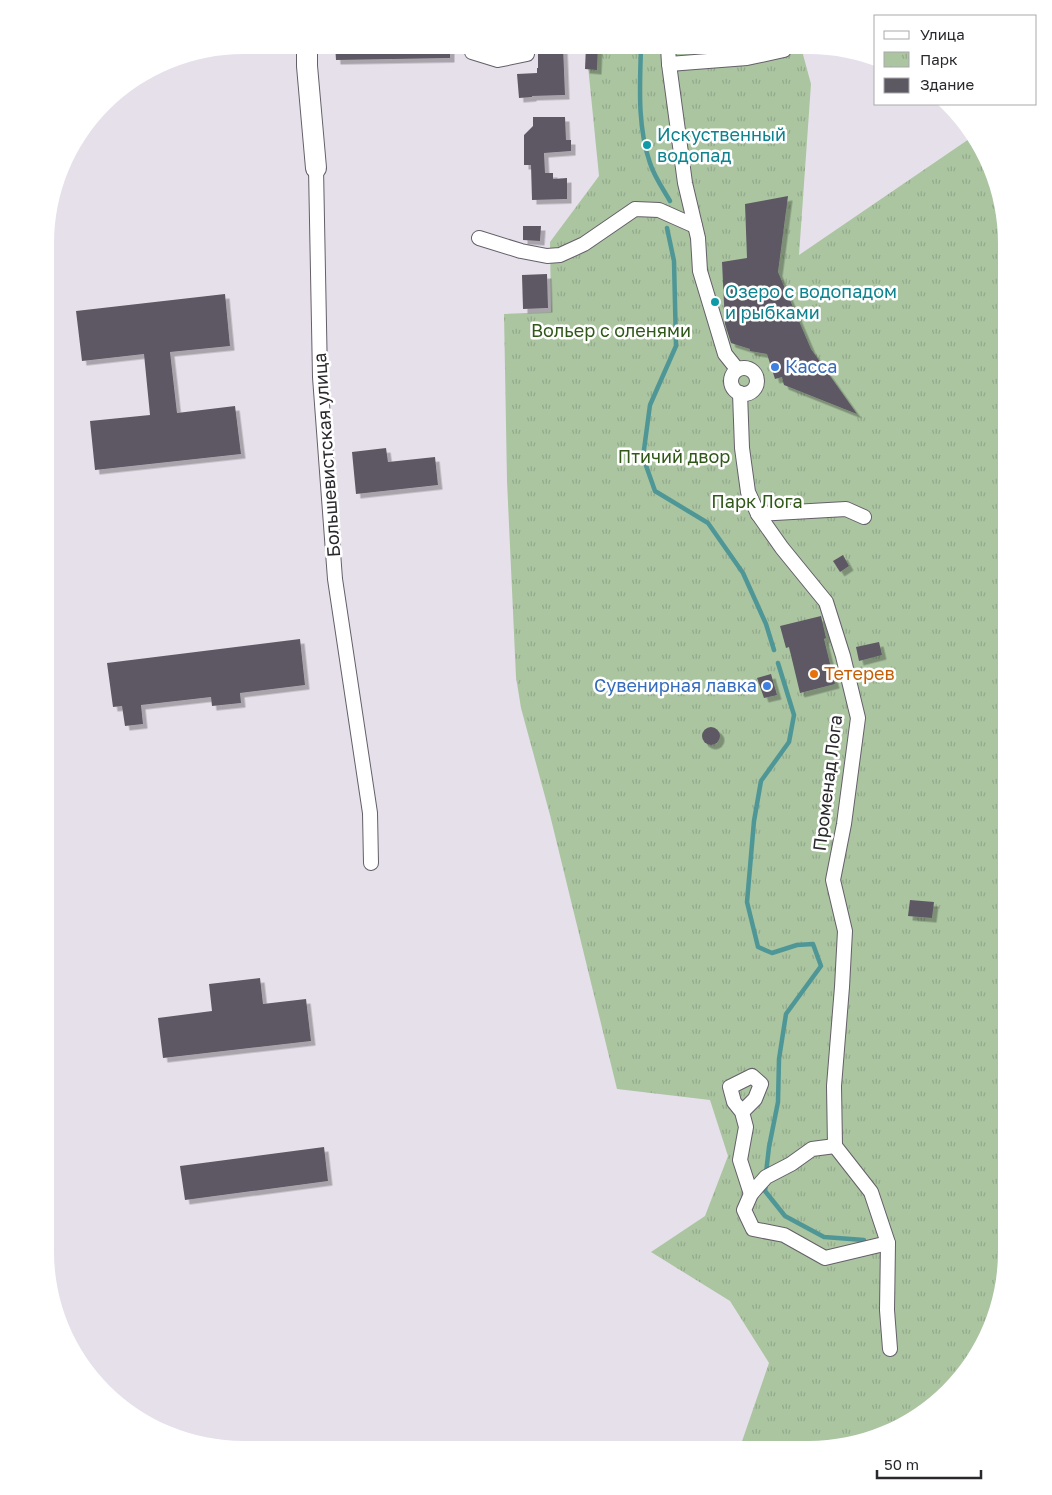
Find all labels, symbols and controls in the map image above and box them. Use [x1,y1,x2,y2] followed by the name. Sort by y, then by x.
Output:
[874,15,1037,105] legend
[920,25,965,43] text: Улица
[920,50,958,68] text: Парк
[920,75,974,93] text: Здание
[657,123,786,166] place label: Искуственный водопад
[641,139,653,151] marker: Искуственный водопад
[725,280,897,323] place label: Озеро с водопадом и рыбками
[709,296,721,308] marker: Озеро с водопадом и рыбками
[531,319,691,341] park label: Вольер с оленями
[308,352,344,558] street label: Большевистская улица
[785,355,837,377] place label: Касса
[769,361,781,373] marker: Касса
[618,445,730,467] park label: Птичий двор
[711,490,803,512] park label: Парк Лога
[824,662,895,684] place label: Тетерев
[808,668,820,680] marker: Тетерев
[594,674,757,696] place label: Сувенирная лавка
[761,680,773,692] marker: Сувенирная лавка
[808,714,846,852] street label: Променад Лога
[877,1448,981,1480] scale bar
[884,1455,919,1473] text: 50 m

